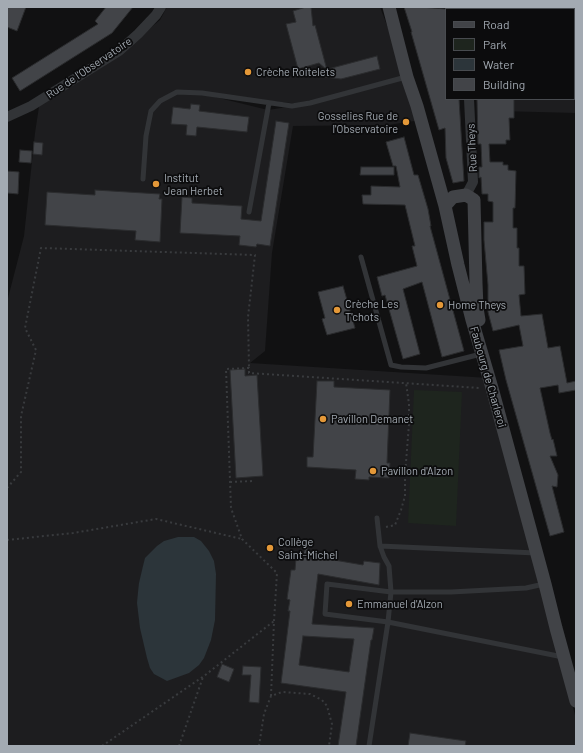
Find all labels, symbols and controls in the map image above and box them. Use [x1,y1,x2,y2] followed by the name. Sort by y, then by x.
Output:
[445,8,575,100] legend
[483,17,510,31] text: Road
[44,35,134,101] street label: Rue de l'Observatoire
[483,37,507,51] text: Park
[483,57,514,71] text: Water
[256,65,335,79] place label: Crèche Roitelets
[243,67,253,77] marker: Crèche Roitelets
[483,77,525,91] text: Building
[318,109,398,135] place label: Gosselies Rue de l'Observatoire
[401,117,411,127] marker: Gosselies Rue de l'Observatoire
[464,123,480,173] street label: Rue Theys
[164,171,223,197] place label: Institut Jean Herbet
[151,179,161,189] marker: Institut Jean Herbet
[345,297,398,323] place label: Crèche Les T'chots
[448,298,506,312] place label: Home Theys
[435,300,445,310] marker: Home Theys
[332,305,342,315] marker: Crèche Les T'chots
[467,325,509,429] street label: Faubourg de Charleroi
[331,412,413,426] place label: Pavillon Demanet
[318,414,328,424] marker: Pavillon Demanet
[381,464,453,478] place label: Pavillon d'Alzon
[368,466,378,476] marker: Pavillon d'Alzon
[278,535,338,561] place label: Collège Saint-Michel
[265,543,275,553] marker: Collège Saint-Michel
[357,597,443,611] place label: Emmanuel d'Alzon
[344,599,354,609] marker: Emmanuel d'Alzon

